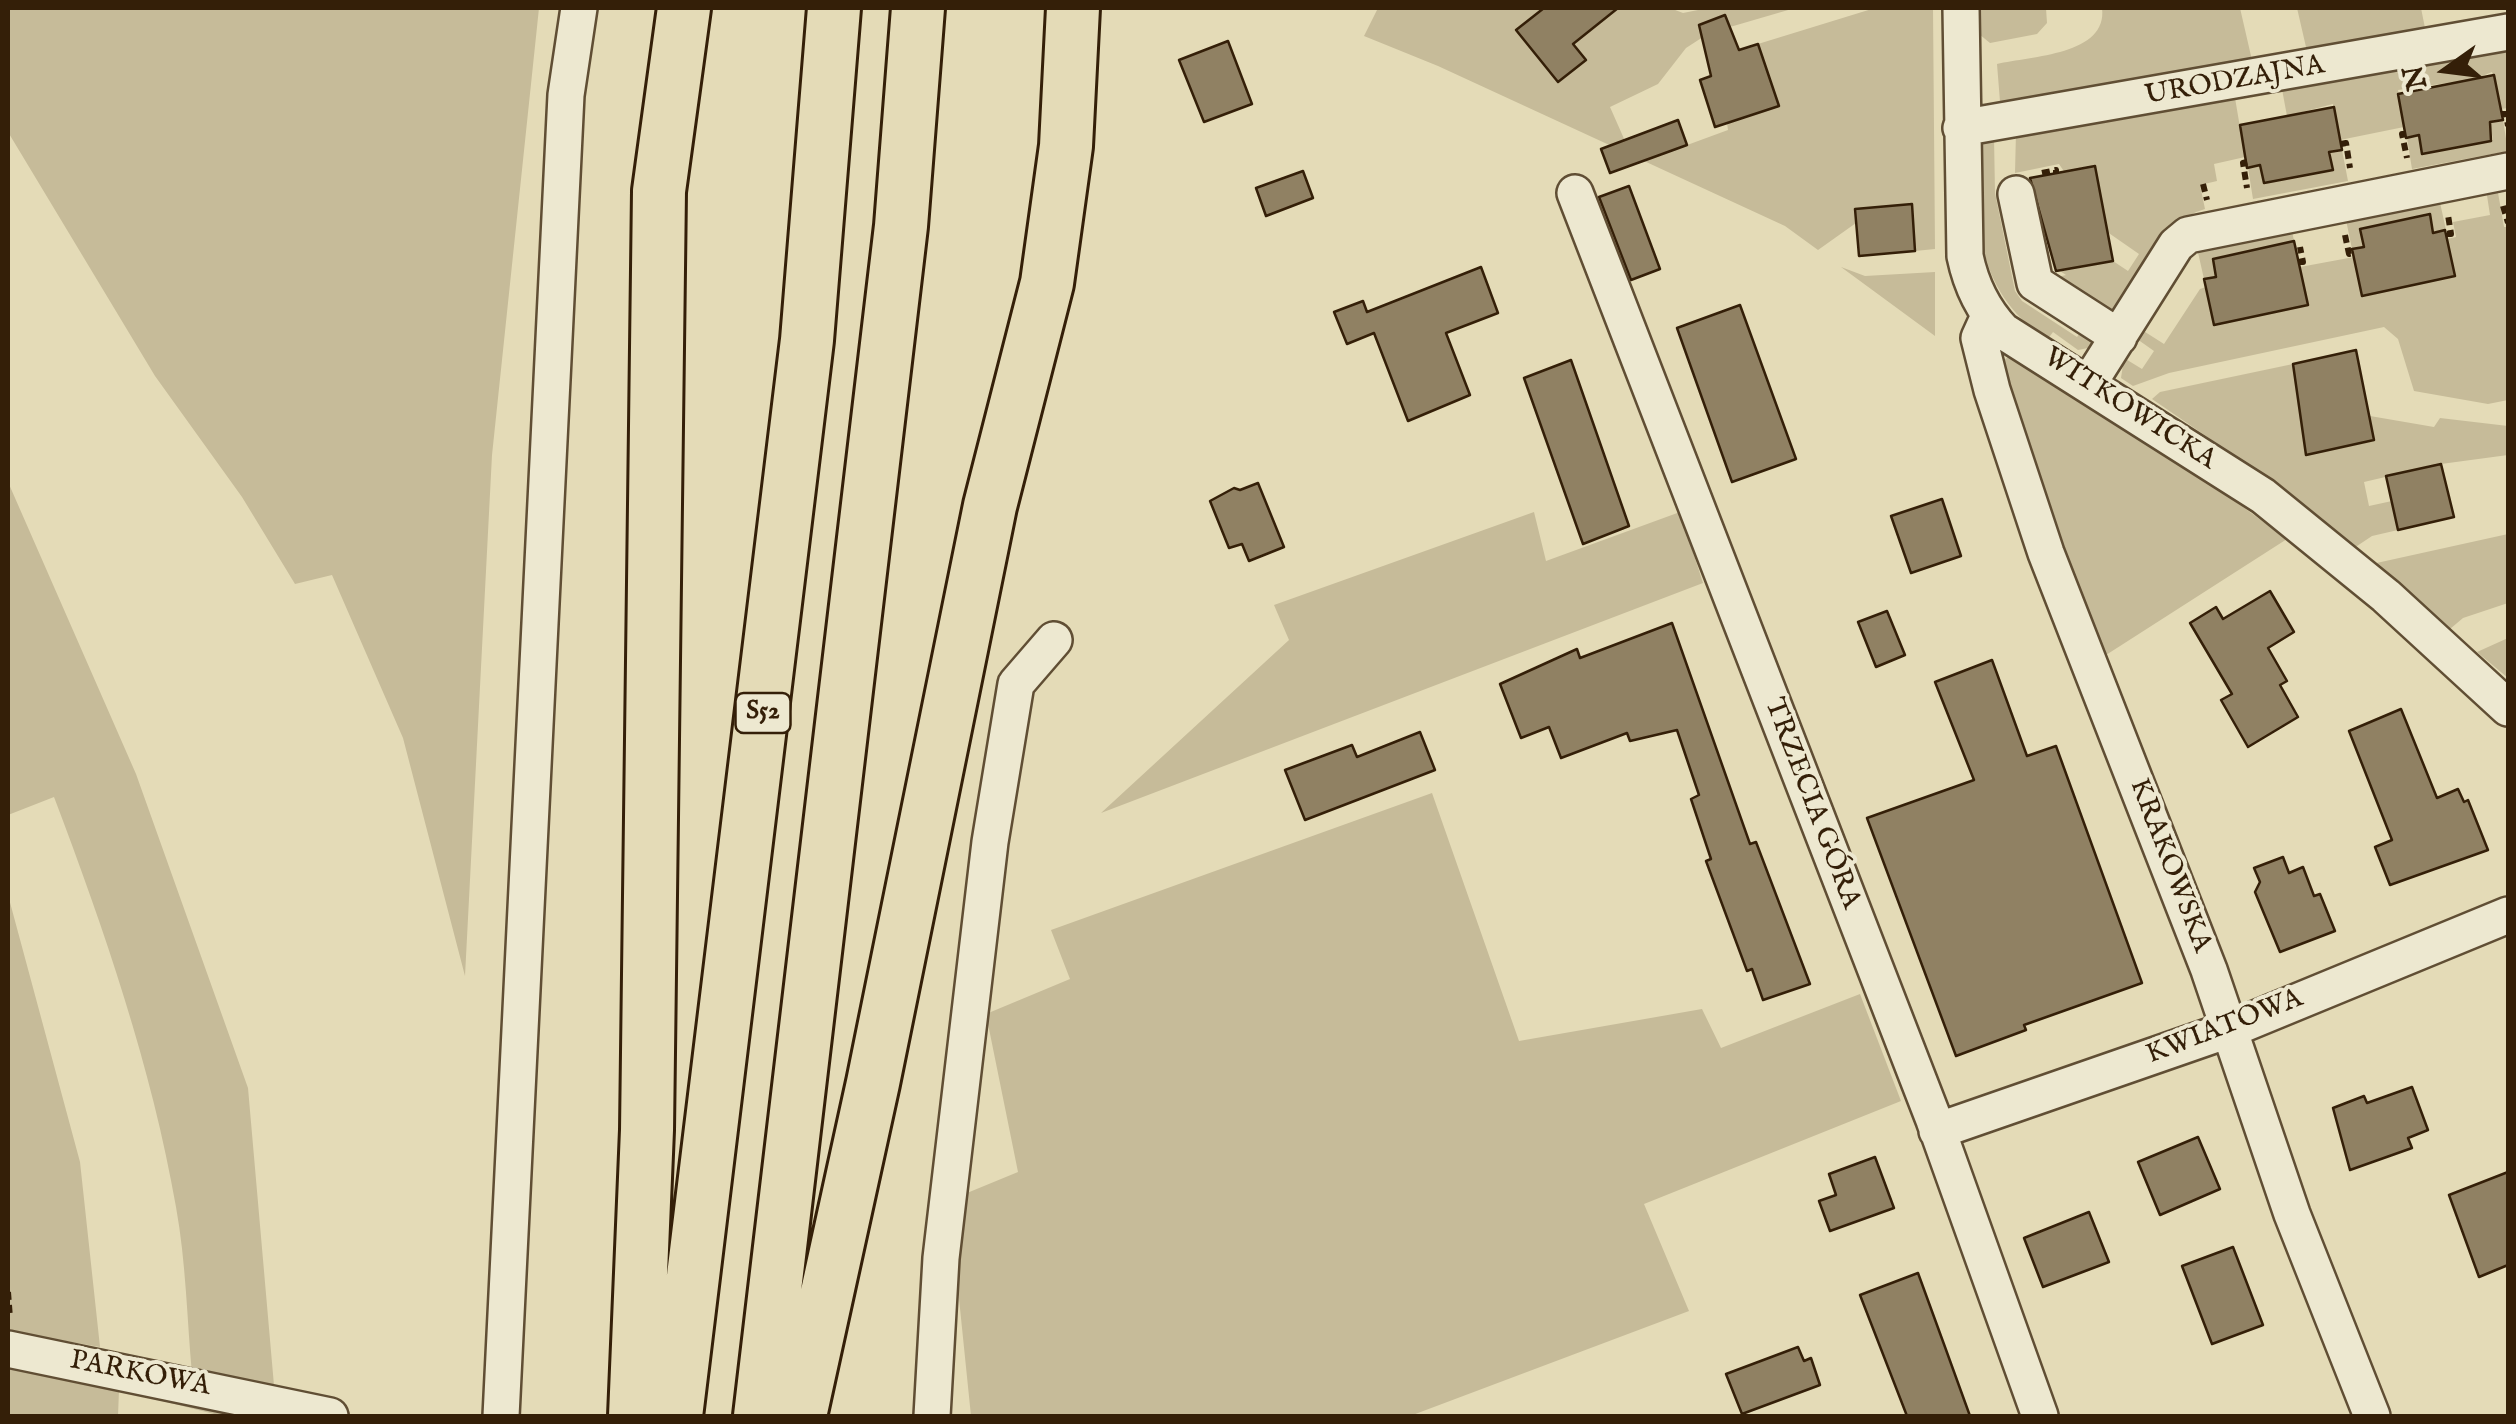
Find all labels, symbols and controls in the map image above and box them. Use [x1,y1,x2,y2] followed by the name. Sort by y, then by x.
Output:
[2396,20,2496,120] north arrow
[2143,50,2327,114] street label: URODZAJNA
[2396,61,2436,93] text: N
[2036,342,2222,478] street label: WITKOWICKA
[736,693,790,733] road number: S52
[1755,694,1867,914] street label: TRZECIA GÓRA
[2120,774,2218,958] street label: KRAKOWSKA
[2142,983,2308,1073] street label: KWIATOWA
[67,1345,213,1405] street label: PARKOWA

